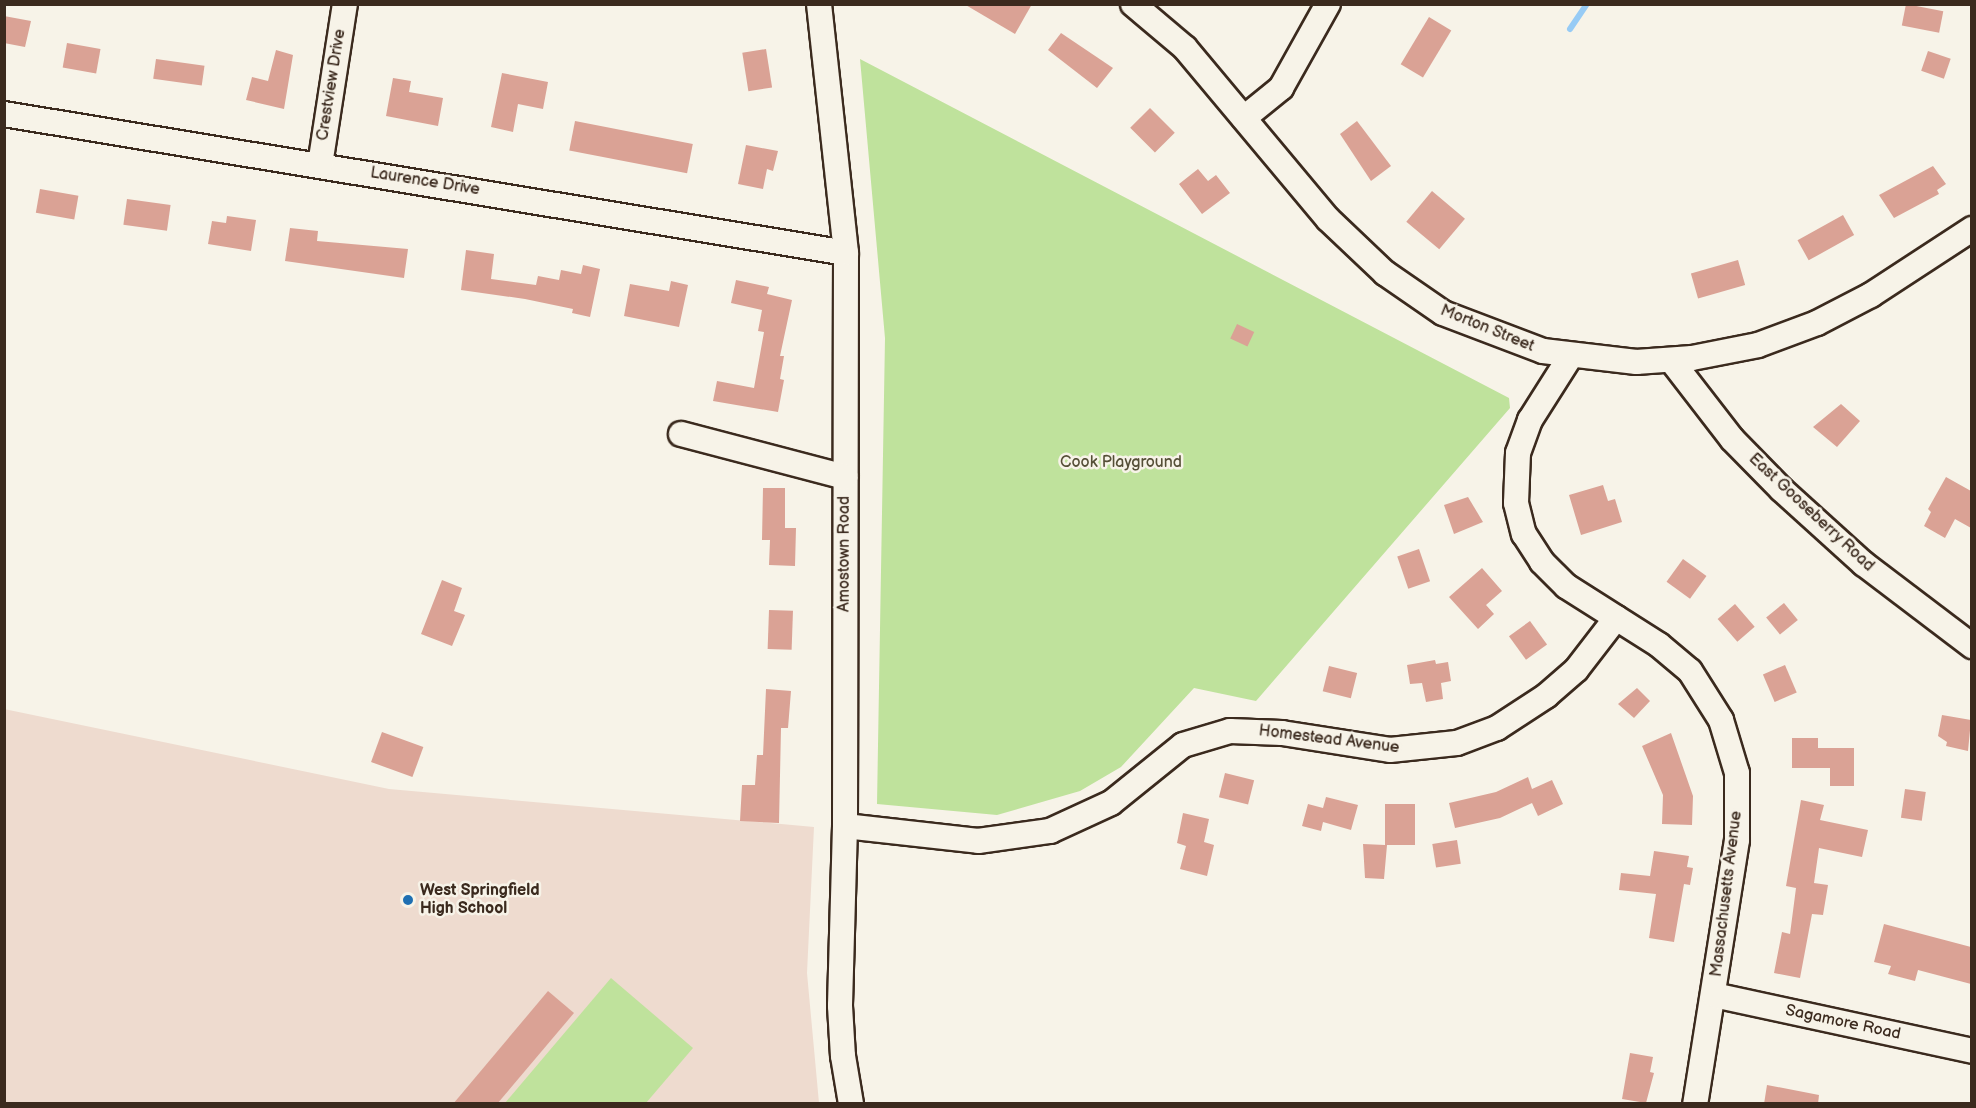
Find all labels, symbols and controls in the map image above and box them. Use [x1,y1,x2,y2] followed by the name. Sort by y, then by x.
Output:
[314,28,350,142] street label: Crestview Drive
[369,164,481,200] street label: Laurence Drive
[1437,301,1537,357] street label: Morton Street
[1744,450,1878,576] street label: East Gooseberry Road
[1060,453,1182,473] park label: Cook Playground
[835,496,855,612] street label: Amostown Road
[1258,722,1400,758] street label: Homestead Avenue
[1707,810,1747,978] street label: Massachusetts Avenue
[420,881,540,919] place label: West Springfield High School
[401,893,415,907] marker: West Springfield High School
[1784,1001,1902,1045] street label: Sagamore Road

